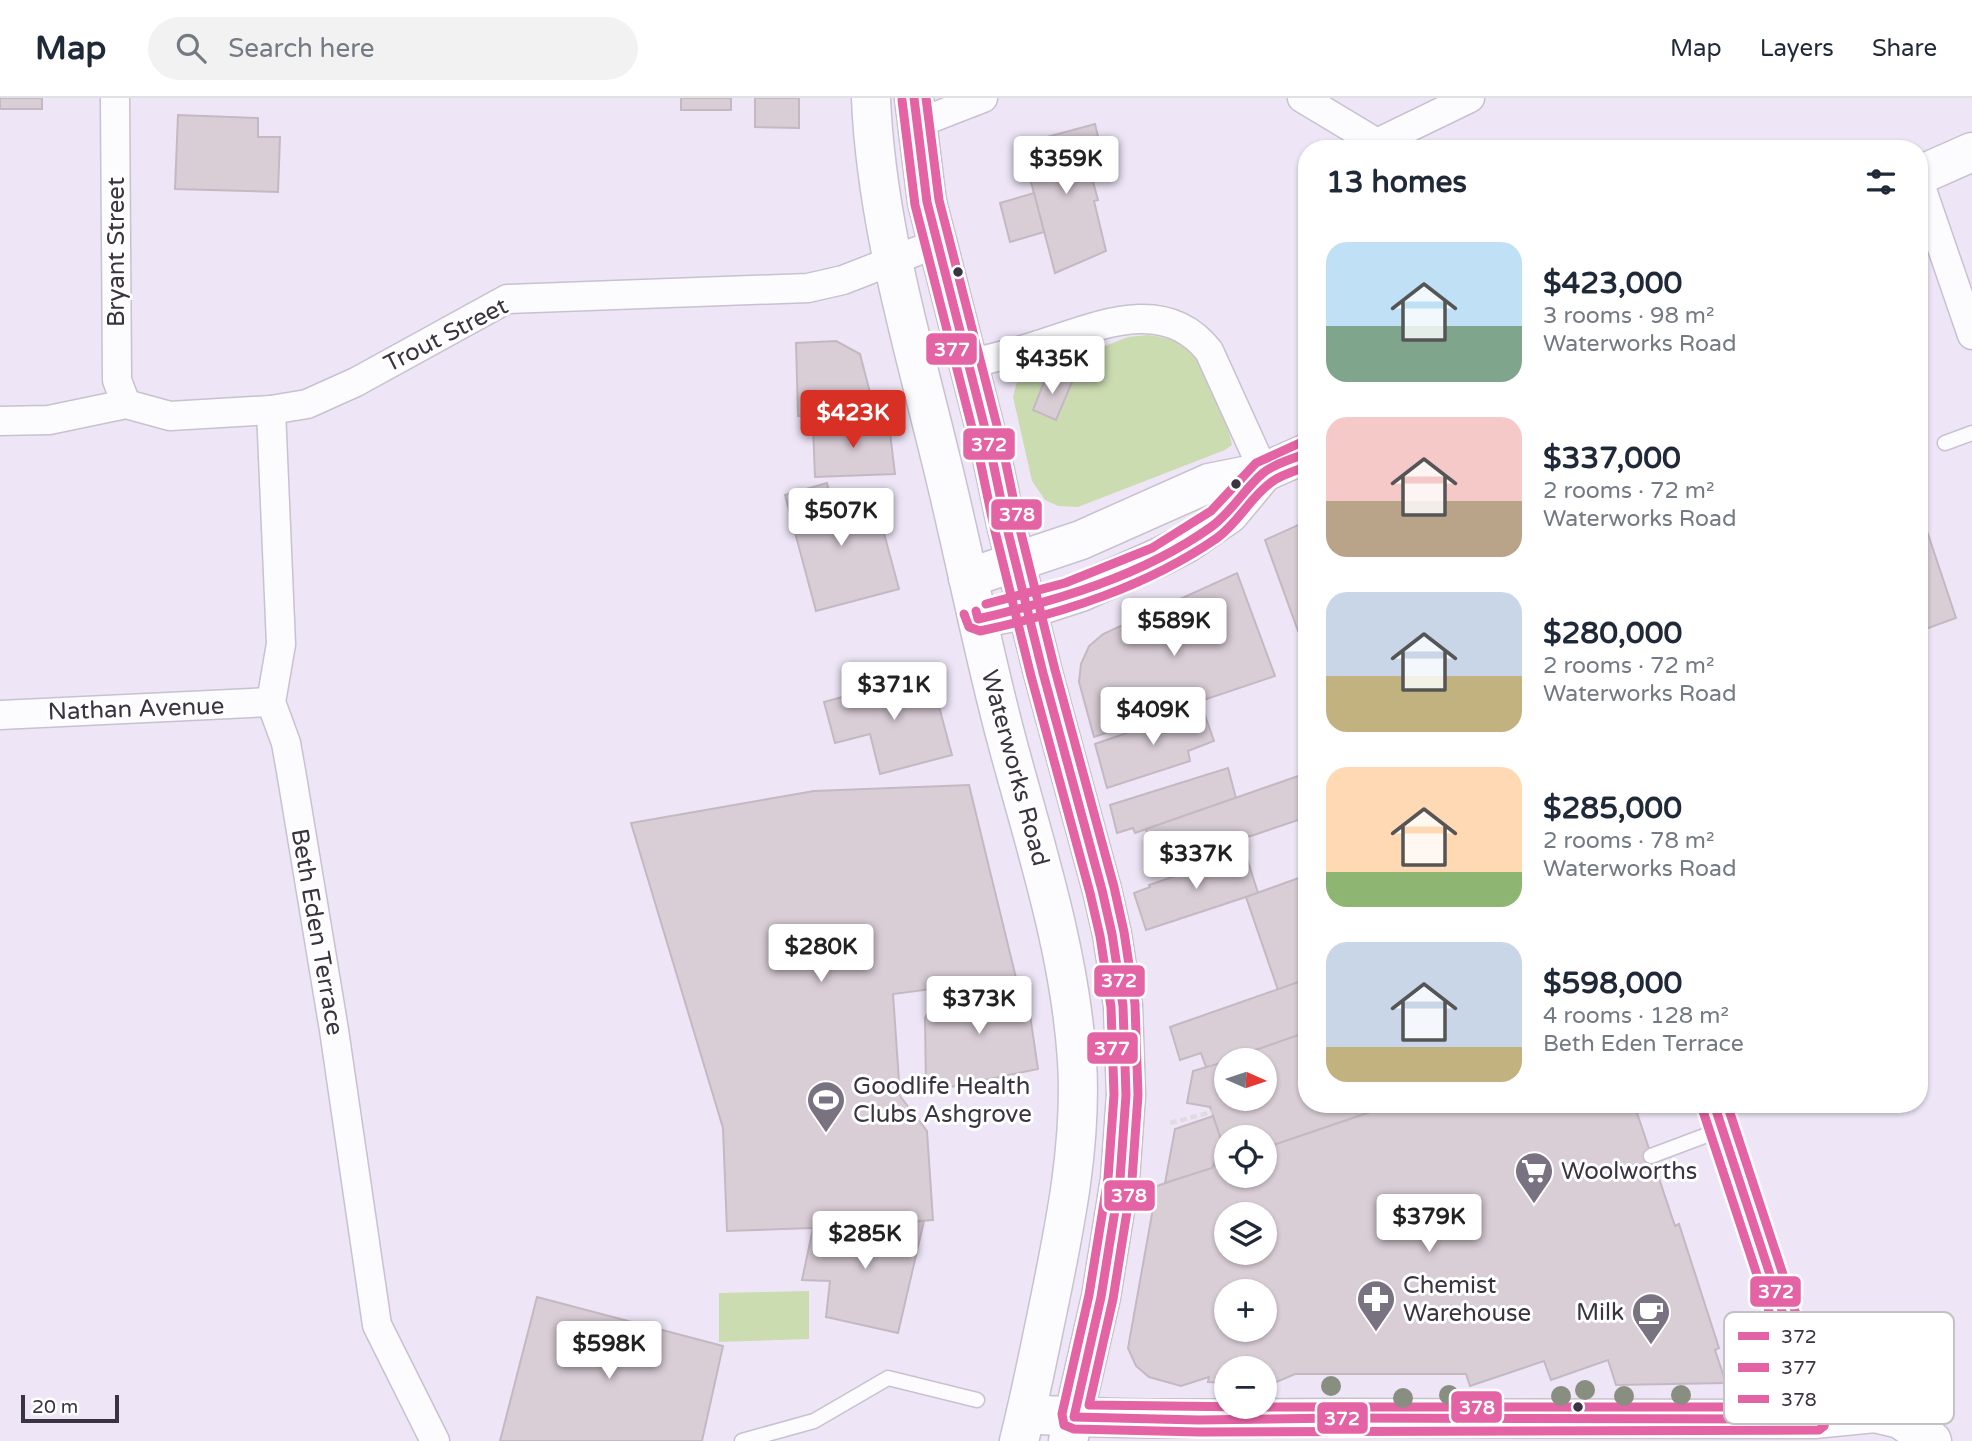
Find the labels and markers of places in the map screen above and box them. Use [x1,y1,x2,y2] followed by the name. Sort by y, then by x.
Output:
[1017,136,1115,196] pin: $359K
[951,265,965,279] unlabelled marker
[1003,336,1101,396] pin: $435K
[804,390,902,450] pin: $423K
[1229,477,1243,491] unlabelled marker
[792,489,890,548] pin: $507K
[1125,598,1223,658] pin: $589K
[845,662,943,722] pin: $371K
[1104,688,1202,747] pin: $409K
[1147,832,1245,891] pin: $337K
[772,924,870,984] pin: $280K
[930,976,1028,1036] pin: $373K
[853,1072,1032,1129] place label: Goodlife Health Clubs Ashgrove
[805,1079,847,1134] sports icon: Goodlife Health Clubs Ashgrove
[1513,1150,1555,1205] supermarket icon: Woolworths
[1561,1157,1697,1186] place label: Woolworths
[1380,1194,1478,1254] pin: $379K
[816,1212,914,1271] pin: $285K
[1403,1271,1531,1328] place label: Chemist Warehouse
[1355,1278,1397,1333] pharmacy icon: Chemist Warehouse
[1630,1291,1672,1346] cafe icon: Milk
[1576,1298,1624,1327] place label: Milk
[560,1322,658,1381] pin: $598K
[1571,1400,1585,1414] unlabelled marker

